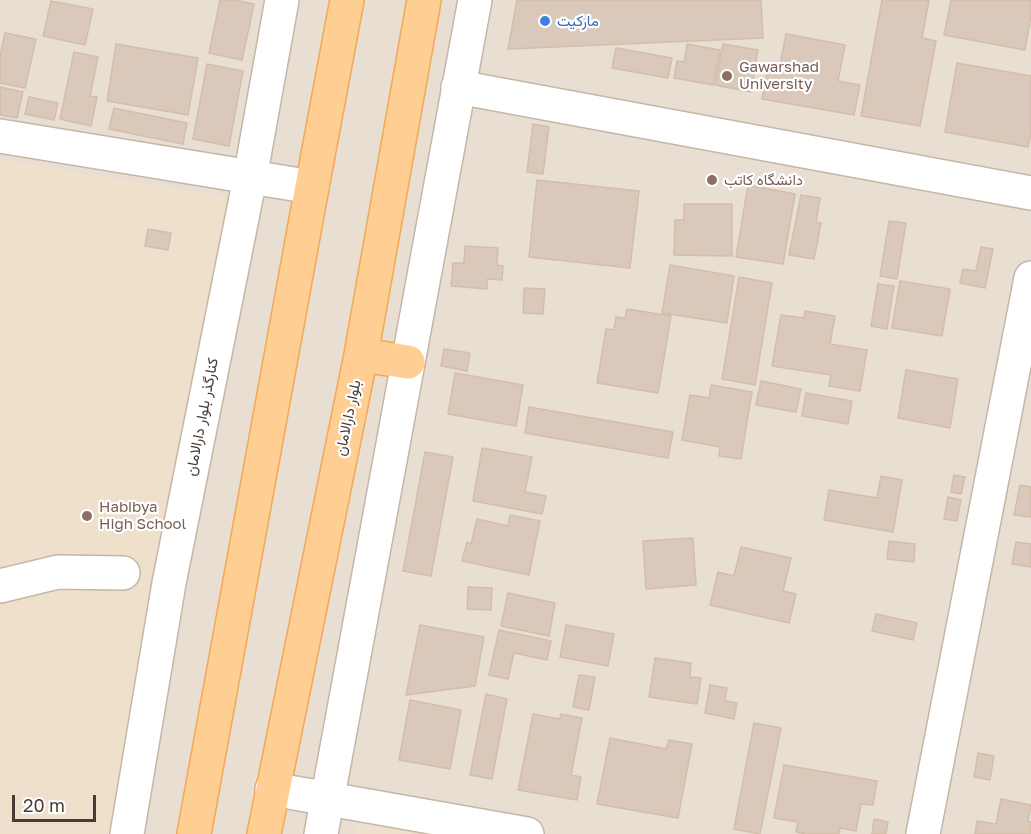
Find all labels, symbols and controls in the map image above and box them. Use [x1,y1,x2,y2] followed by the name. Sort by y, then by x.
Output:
[557,12,599,30] place label: مارکیت
[538,14,552,28] marker: مارکیت
[739,58,819,93] place label: Gawarshad University
[720,69,734,83] marker: Gawarshad University
[724,171,803,189] place label: دانشگاه کاتب
[705,173,719,187] marker: دانشگاه کاتب
[182,356,222,478] street label: کنارگذر بلوار دارالامان
[331,378,365,458] street label: بلوار دارالامان
[99,498,186,533] place label: Habibya High School
[80,509,94,523] marker: Habibya High School
[15,783,99,821] scale bar
[23,794,65,816] text: 20 m

